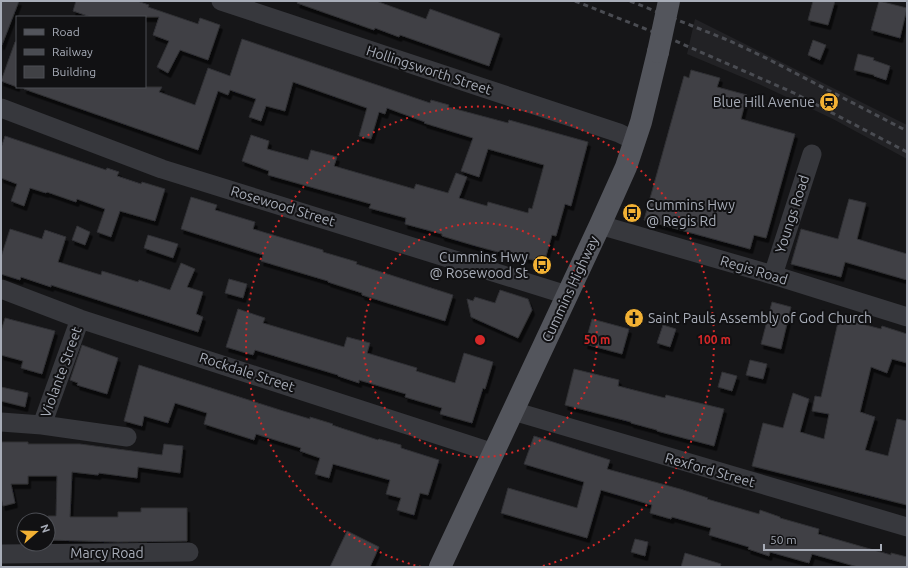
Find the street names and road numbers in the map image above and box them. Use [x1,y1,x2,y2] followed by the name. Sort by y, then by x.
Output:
[364,42,494,98] street label: Hollingsworth Street
[772,173,812,255] street label: Youngs Road
[229,183,338,230] street label: Rosewood Street
[538,233,602,345] street label: Cummins Highway
[718,252,790,288] street label: Regis Road
[37,324,85,420] street label: Violante Street
[197,349,297,395] street label: Rockdale Street
[663,450,757,491] street label: Rexford Street
[70,545,144,561] street label: Marcy Road

